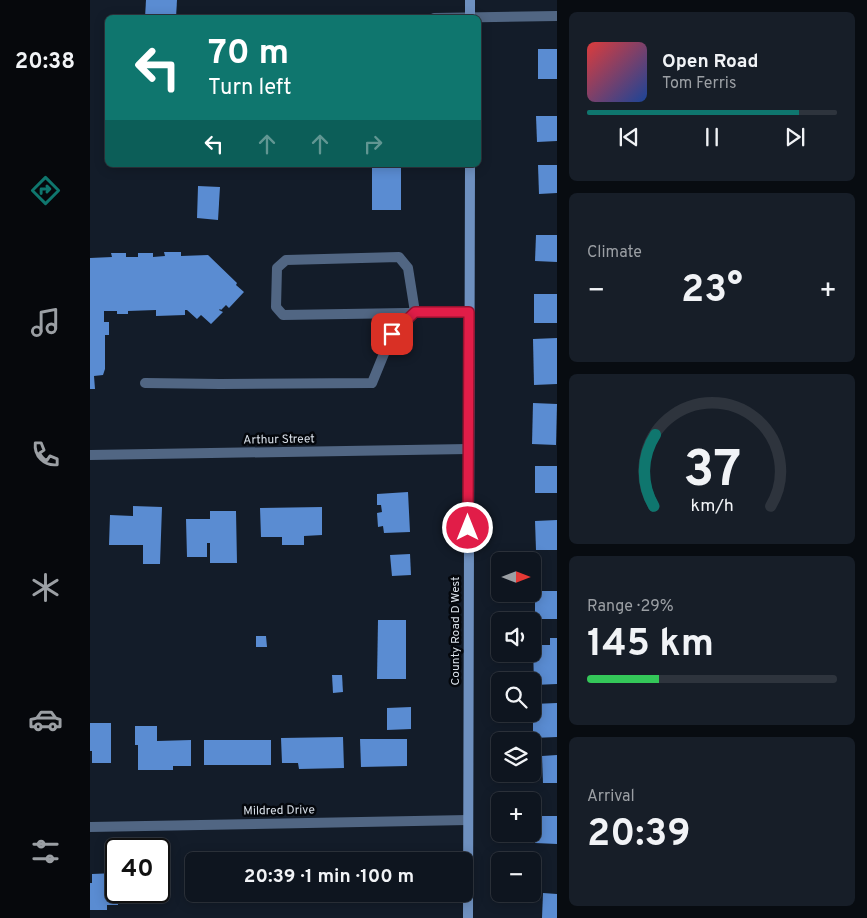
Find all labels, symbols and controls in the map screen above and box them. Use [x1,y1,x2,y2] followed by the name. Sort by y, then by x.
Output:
[208,32,289,76] text: 70 m
[125,35,190,100] icon: left
[15,49,75,76] text: 20:38
[662,50,758,74] text: Open Road
[662,74,736,94] text: Tom Ferris
[208,75,291,102] text: Turn left
[615,123,643,151] icon: previous
[698,123,726,151] icon: pause
[781,123,809,151] icon: next
[200,130,228,158] icon: left
[253,130,281,158] icon: ahead
[306,130,334,158] icon: ahead
[359,130,387,158] icon: right
[28,173,63,208] icon: directions
[587,243,642,263] text: Climate
[681,267,743,316] text: 23°
[587,274,605,310] text: −
[819,274,837,310] text: +
[28,305,63,340] icon: music
[371,313,413,355] pin
[378,320,406,348] icon: arrive
[243,431,315,449] street label: Arthur Street
[28,437,63,472] icon: phone
[683,439,741,505] text: 37
[690,495,734,518] text: km/h
[441,501,493,553] position arrow
[491,552,541,602] north arrow
[491,552,541,902] map controls
[28,570,63,605] icon: climate
[448,576,464,686] street label: County Road D West
[587,597,674,617] text: Range · 29%
[491,612,541,662] button: sound
[587,621,714,670] text: 145 km
[491,672,541,722] button: search
[28,702,63,737] icon: car
[491,732,541,782] button: layers
[587,787,635,807] text: Arrival
[491,792,541,842] button: +
[243,802,315,820] street label: Mildred Drive
[587,811,691,860] text: 20:39
[28,834,63,869] icon: filters
[105,838,170,903] speed limit sign: 40
[491,852,541,902] button: −
[244,865,414,889] text: 20:39 · 1 min · 100 m

